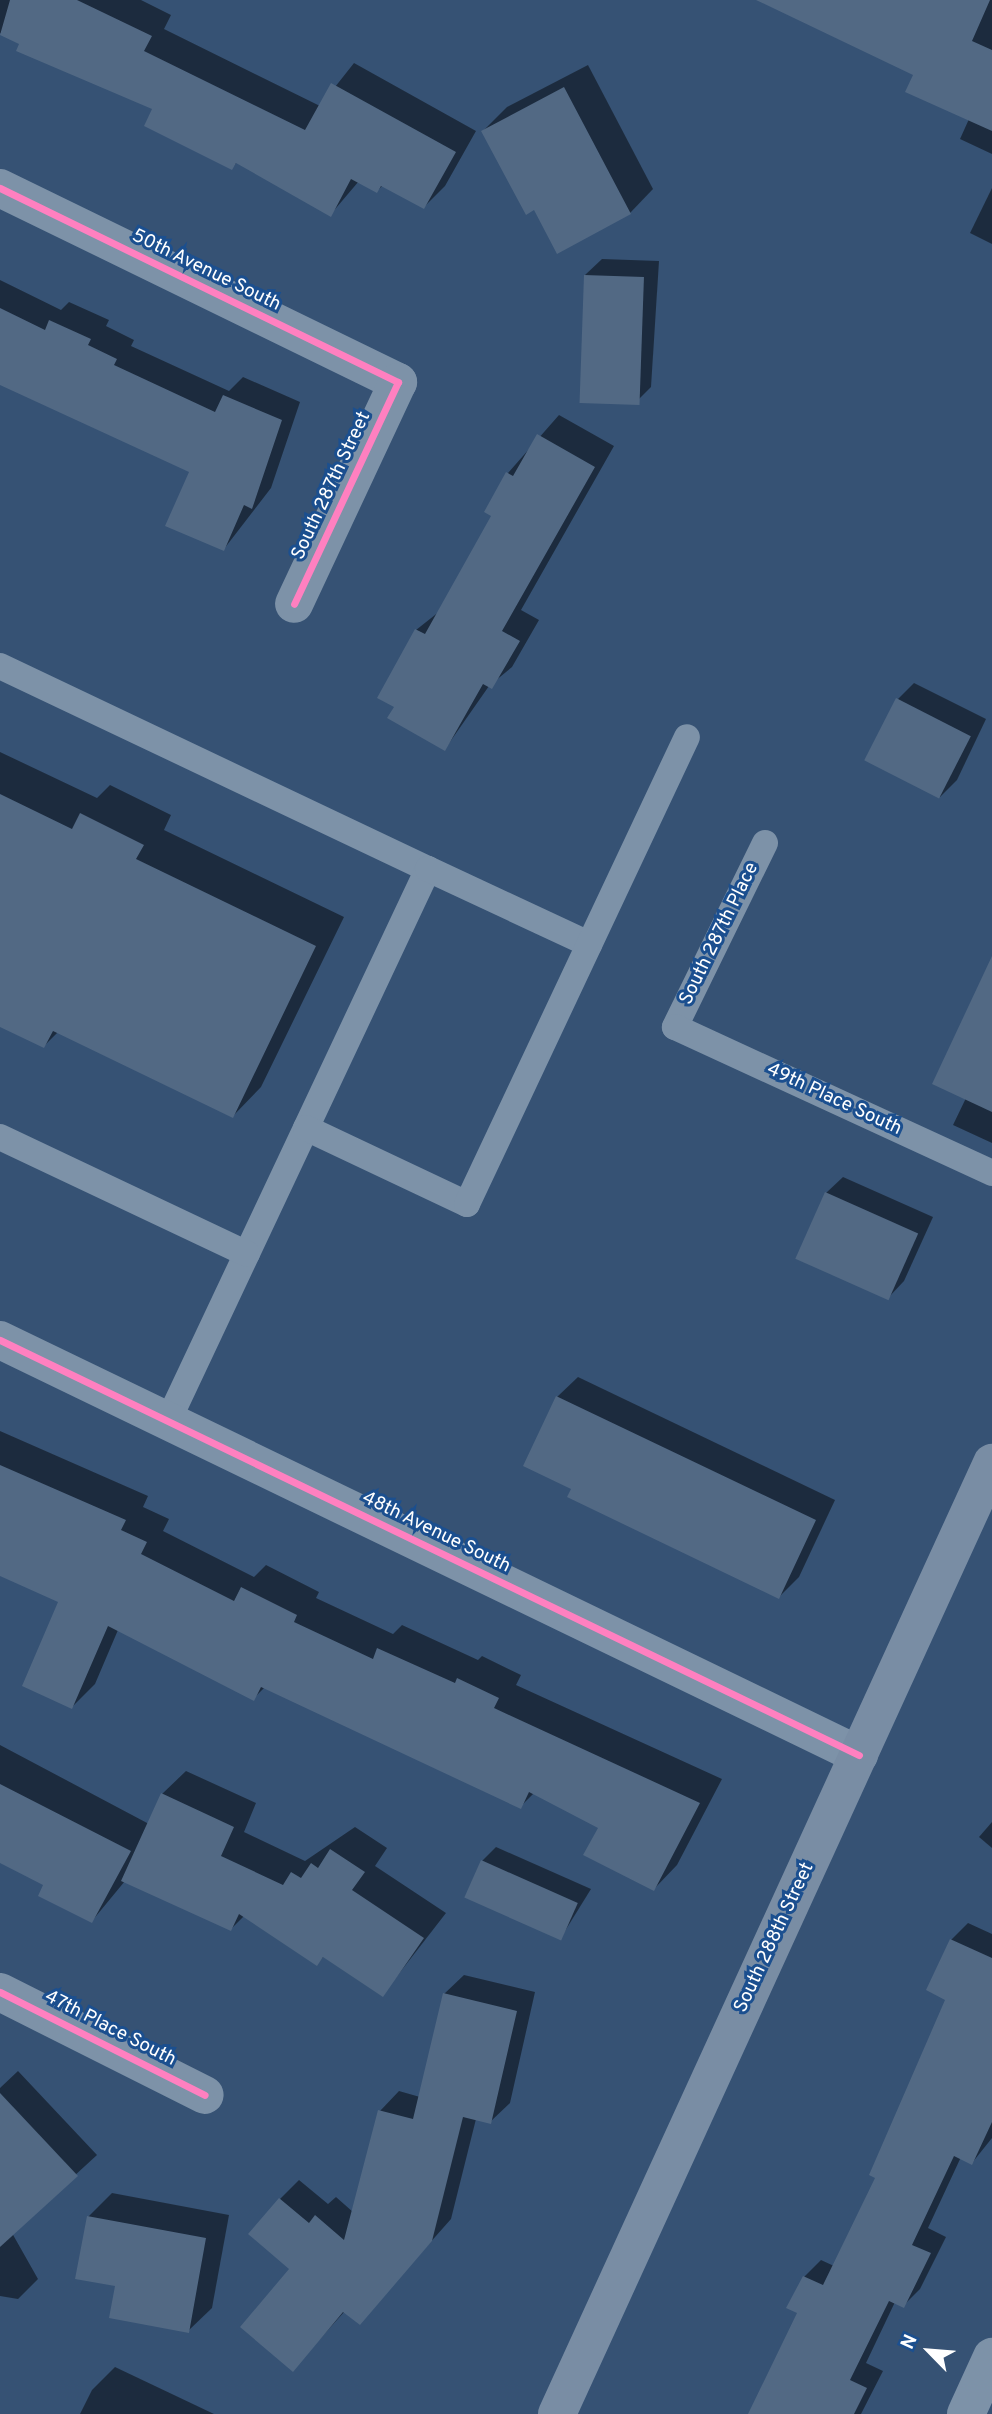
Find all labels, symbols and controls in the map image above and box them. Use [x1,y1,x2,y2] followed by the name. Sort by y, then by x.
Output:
[127,225,285,317] street label: 50th Avenue South
[288,408,376,564] street label: South 287th Street
[676,859,764,1009] street label: South 287th Place
[763,1059,905,1141] street label: 49th Place South
[358,1487,514,1579] street label: 48th Avenue South
[730,1859,820,2017] street label: South 288th Street
[41,1986,179,2072] street label: 47th Place South
[894,2316,964,2386] north arrow
[896,2331,924,2353] text: N

